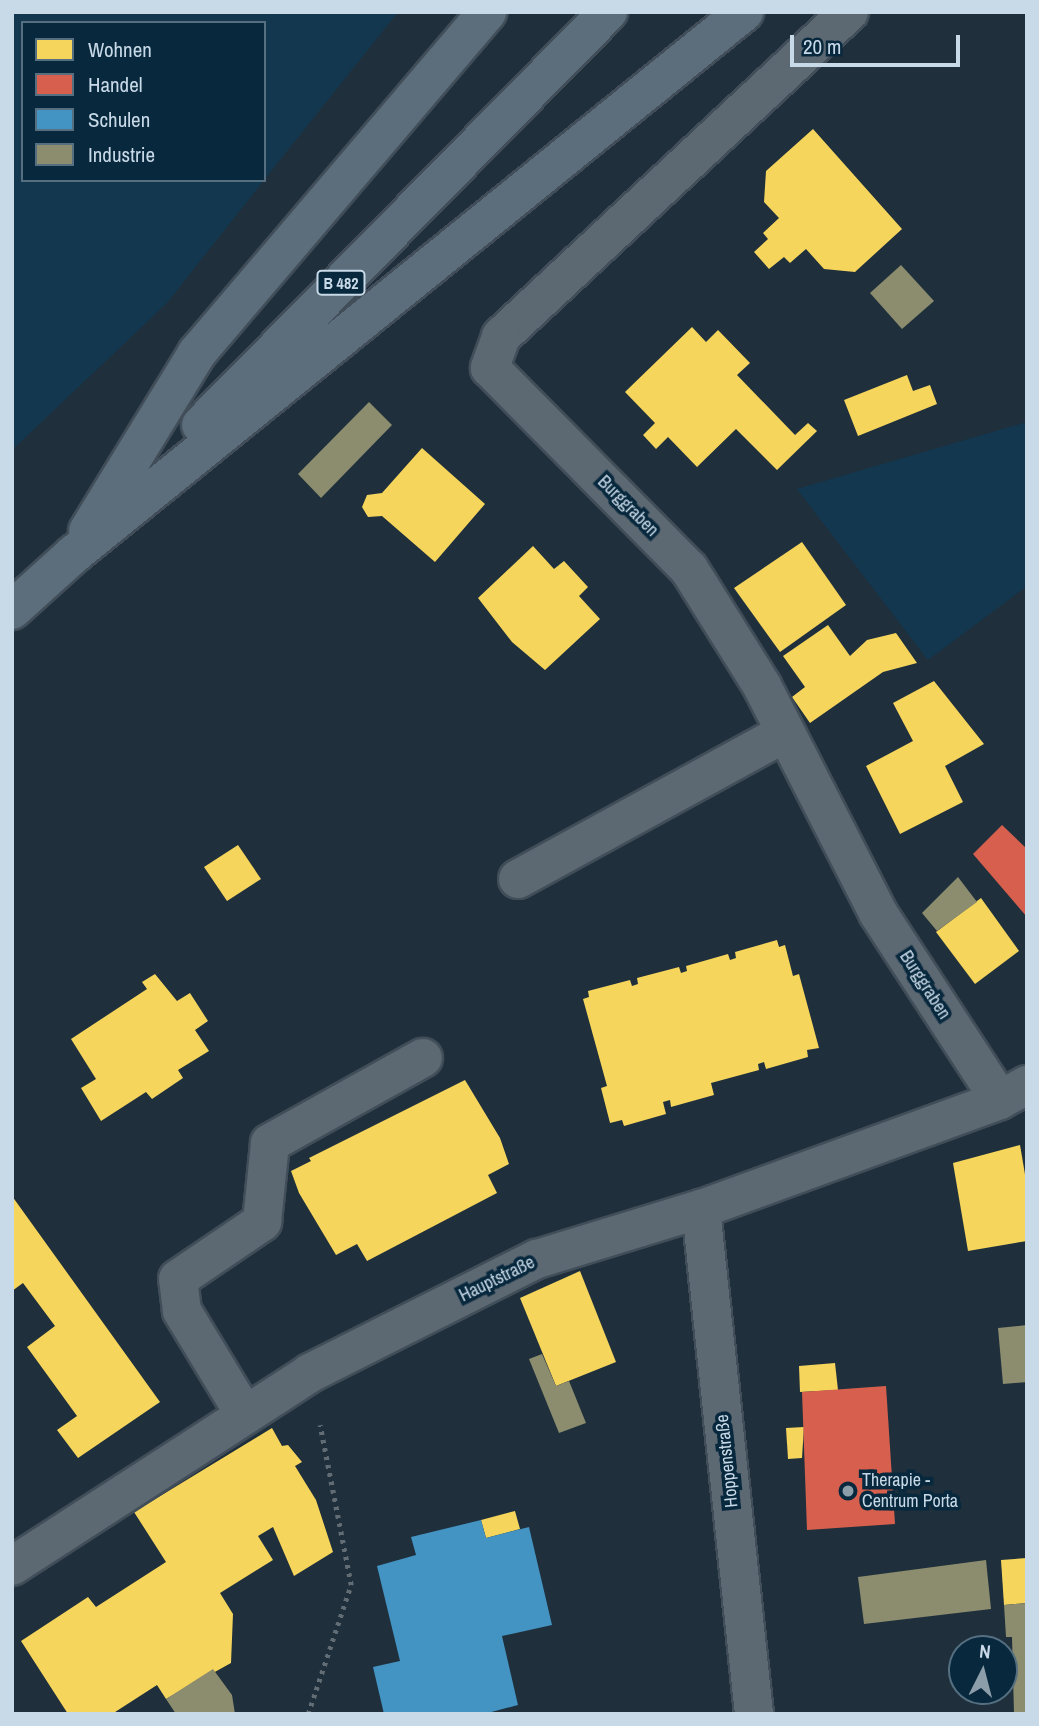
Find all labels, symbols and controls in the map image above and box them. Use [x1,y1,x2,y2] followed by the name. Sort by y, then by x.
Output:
[21,21,266,182] legend
[794,21,964,65] scale bar
[803,32,841,61] text: 20 m
[88,35,152,64] text: Wohnen
[88,70,143,99] text: Handel
[88,105,150,134] text: Schulen
[88,140,155,169] text: Industrie
[315,270,367,296] road number: B 482
[593,471,663,541] street label: Burggraben
[895,947,955,1023] street label: Burggraben
[456,1251,538,1307] street label: Hauptstraße
[711,1413,743,1509] street label: Hoppenstraße
[862,1470,958,1512] place label: Therapie - Centrum Porta
[840,1483,856,1499] marker: Therapie - Centrum Porta
[948,1635,1018,1705] north arrow
[978,1638,992,1665] text: N

